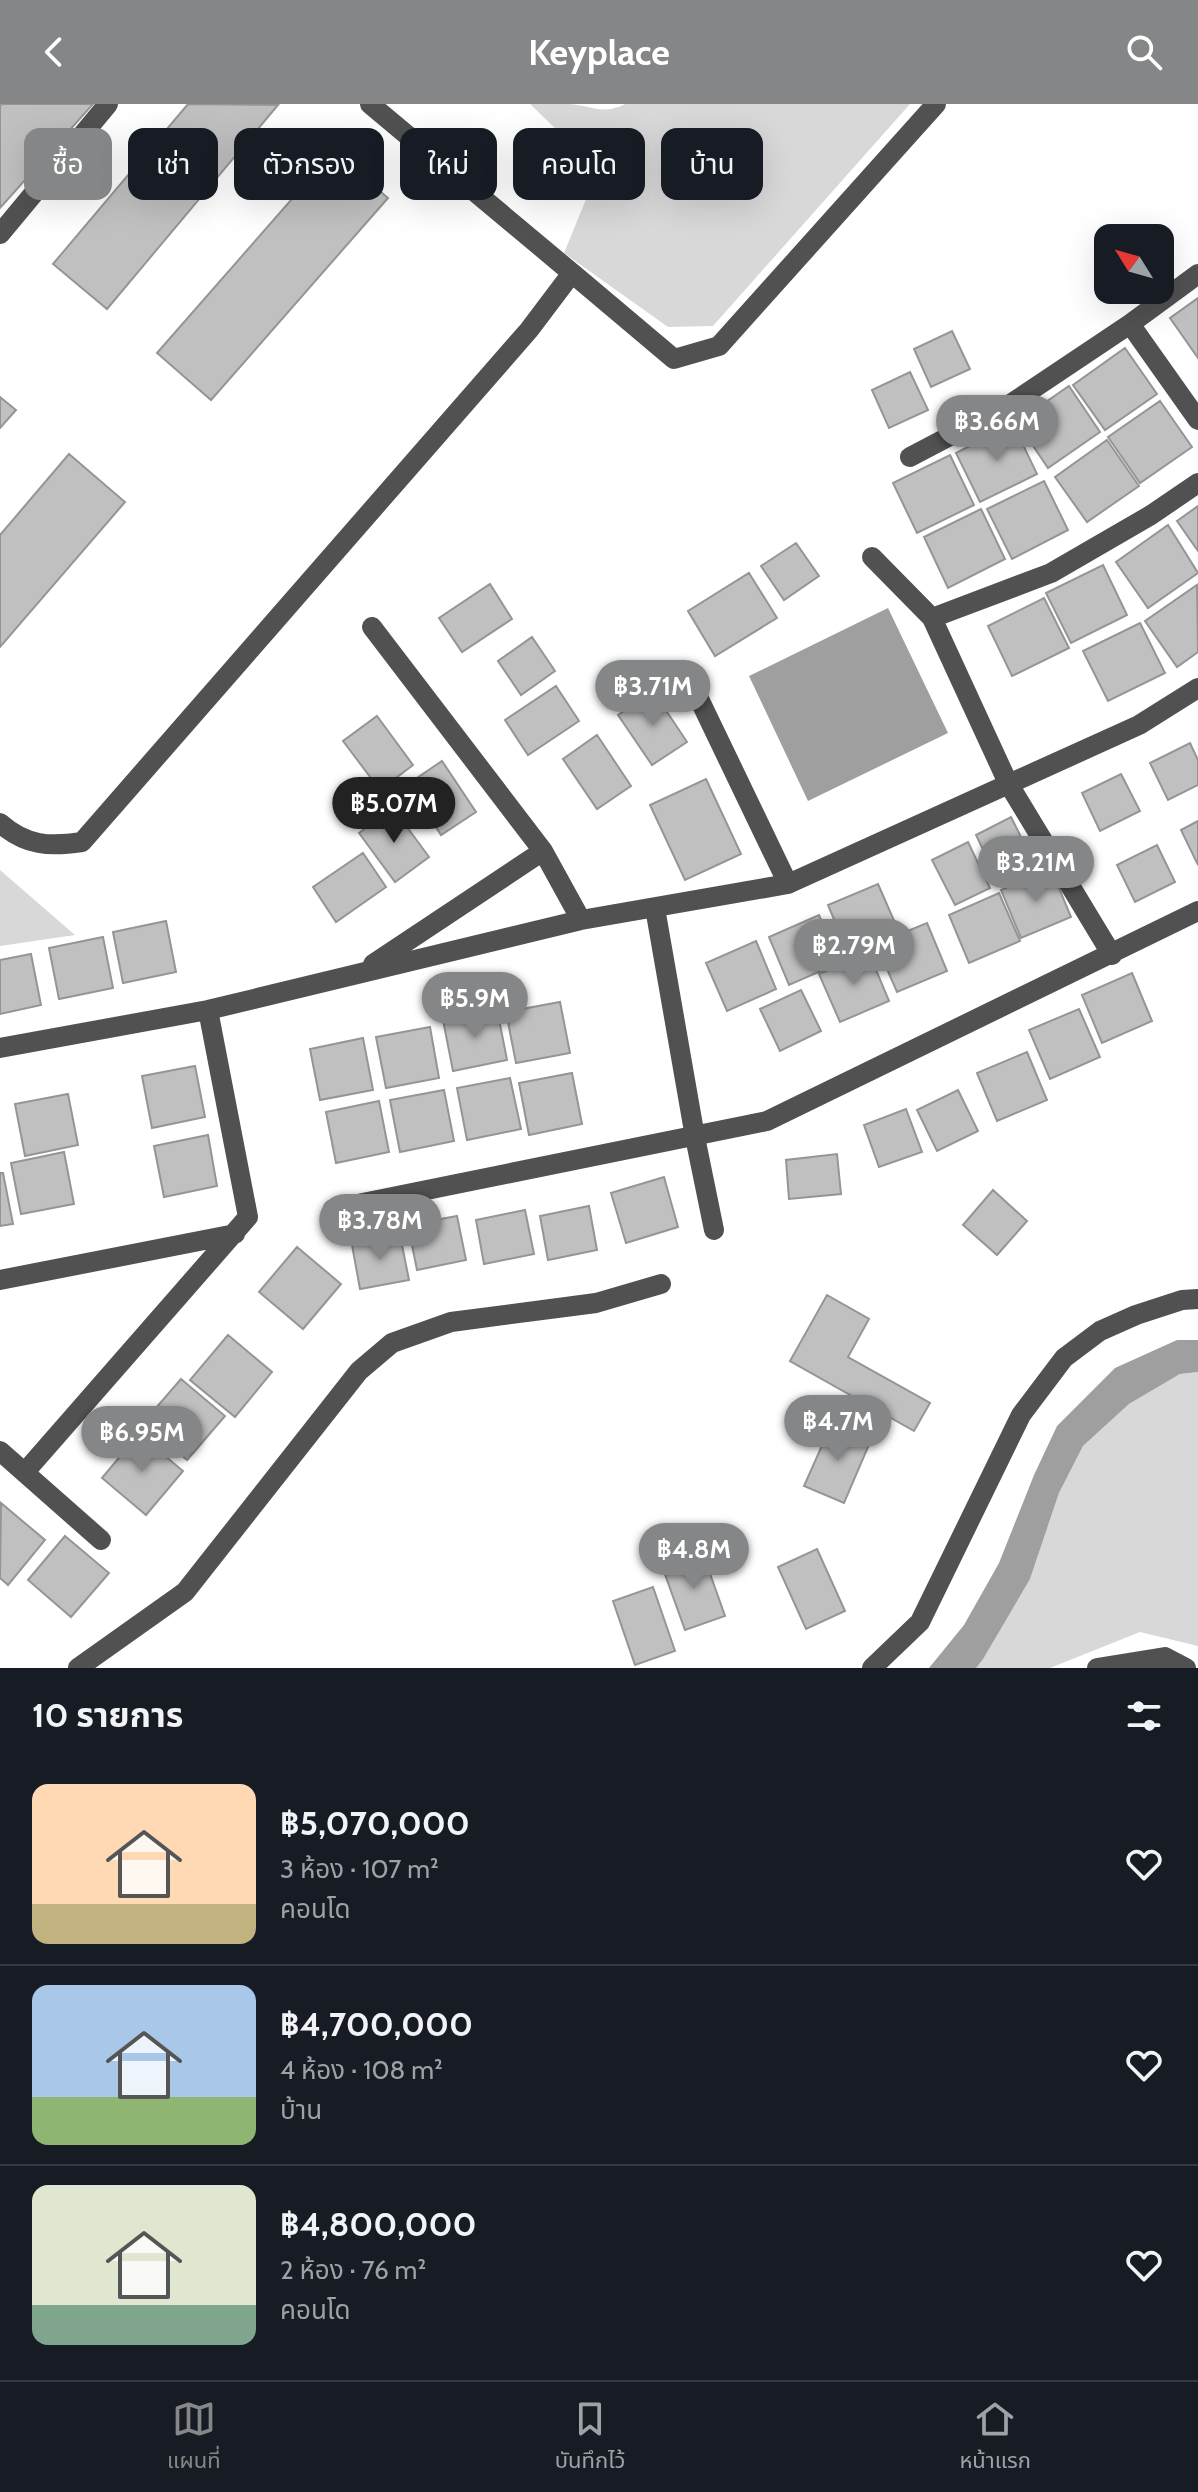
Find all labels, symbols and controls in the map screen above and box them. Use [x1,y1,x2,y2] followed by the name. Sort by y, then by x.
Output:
[32,30,76,74] icon: back
[528,30,670,74] text: Keyplace
[1122,30,1166,74] icon: search
[24,128,112,200] chip: ซื้อ
[128,128,218,200] chip: เช่า
[234,128,384,200] chip: ตัวกรอง
[400,128,497,200] chip: ใหม่
[513,128,645,200] chip: คอนโด
[661,128,763,200] chip: บ้าน
[1094,224,1174,304] north arrow
[1094,224,1174,304] map controls
[932,395,1062,463] pin: ฿3.66M
[954,405,1040,437] text: ฿3.66M
[588,660,718,728] pin: ฿3.71M
[613,670,693,702] text: ฿3.71M
[329,777,459,845] pin: ฿5.07M
[350,787,438,819] text: ฿5.07M
[971,836,1101,904] pin: ฿3.21M
[996,846,1076,878] text: ฿3.21M
[789,919,919,987] pin: ฿2.79M
[812,929,896,961] text: ฿2.79M
[419,972,531,1040] pin: ฿5.9M
[440,982,510,1014] text: ฿5.9M
[315,1194,445,1262] pin: ฿3.78M
[337,1204,423,1236] text: ฿3.78M
[782,1395,894,1463] pin: ฿4.7M
[802,1405,874,1437] text: ฿4.7M
[77,1406,207,1474] pin: ฿6.95M
[99,1416,185,1448] text: ฿6.95M
[638,1523,750,1591] pin: ฿4.8M
[657,1533,731,1565] text: ฿4.8M
[32,1694,183,1736] text: 10 รายการ
[1122,1694,1166,1738] icon: filters
[280,1802,470,1844] text: ฿5,070,000
[96,1816,192,1912] icon: home
[1122,1842,1166,1886] icon: heart
[280,1853,439,1885] text: 3 ห้อง · 107 m²
[280,1893,351,1925] text: คอนโด
[280,2003,473,2045] text: ฿4,700,000
[96,2017,192,2113] icon: home
[1122,2043,1166,2087] icon: heart
[280,2054,443,2086] text: 4 ห้อง · 108 m²
[280,2094,322,2126] text: บ้าน
[280,2203,477,2245] text: ฿4,800,000
[96,2217,192,2313] icon: home
[1122,2243,1166,2287] icon: heart
[280,2254,426,2286] text: 2 ห้อง · 76 m²
[280,2294,351,2326] text: คอนโด
[167,2397,221,2478] tab: แผนที่
[555,2397,625,2478] tab: บันทึกไว้
[959,2397,1031,2478] tab: หน้าแรก

